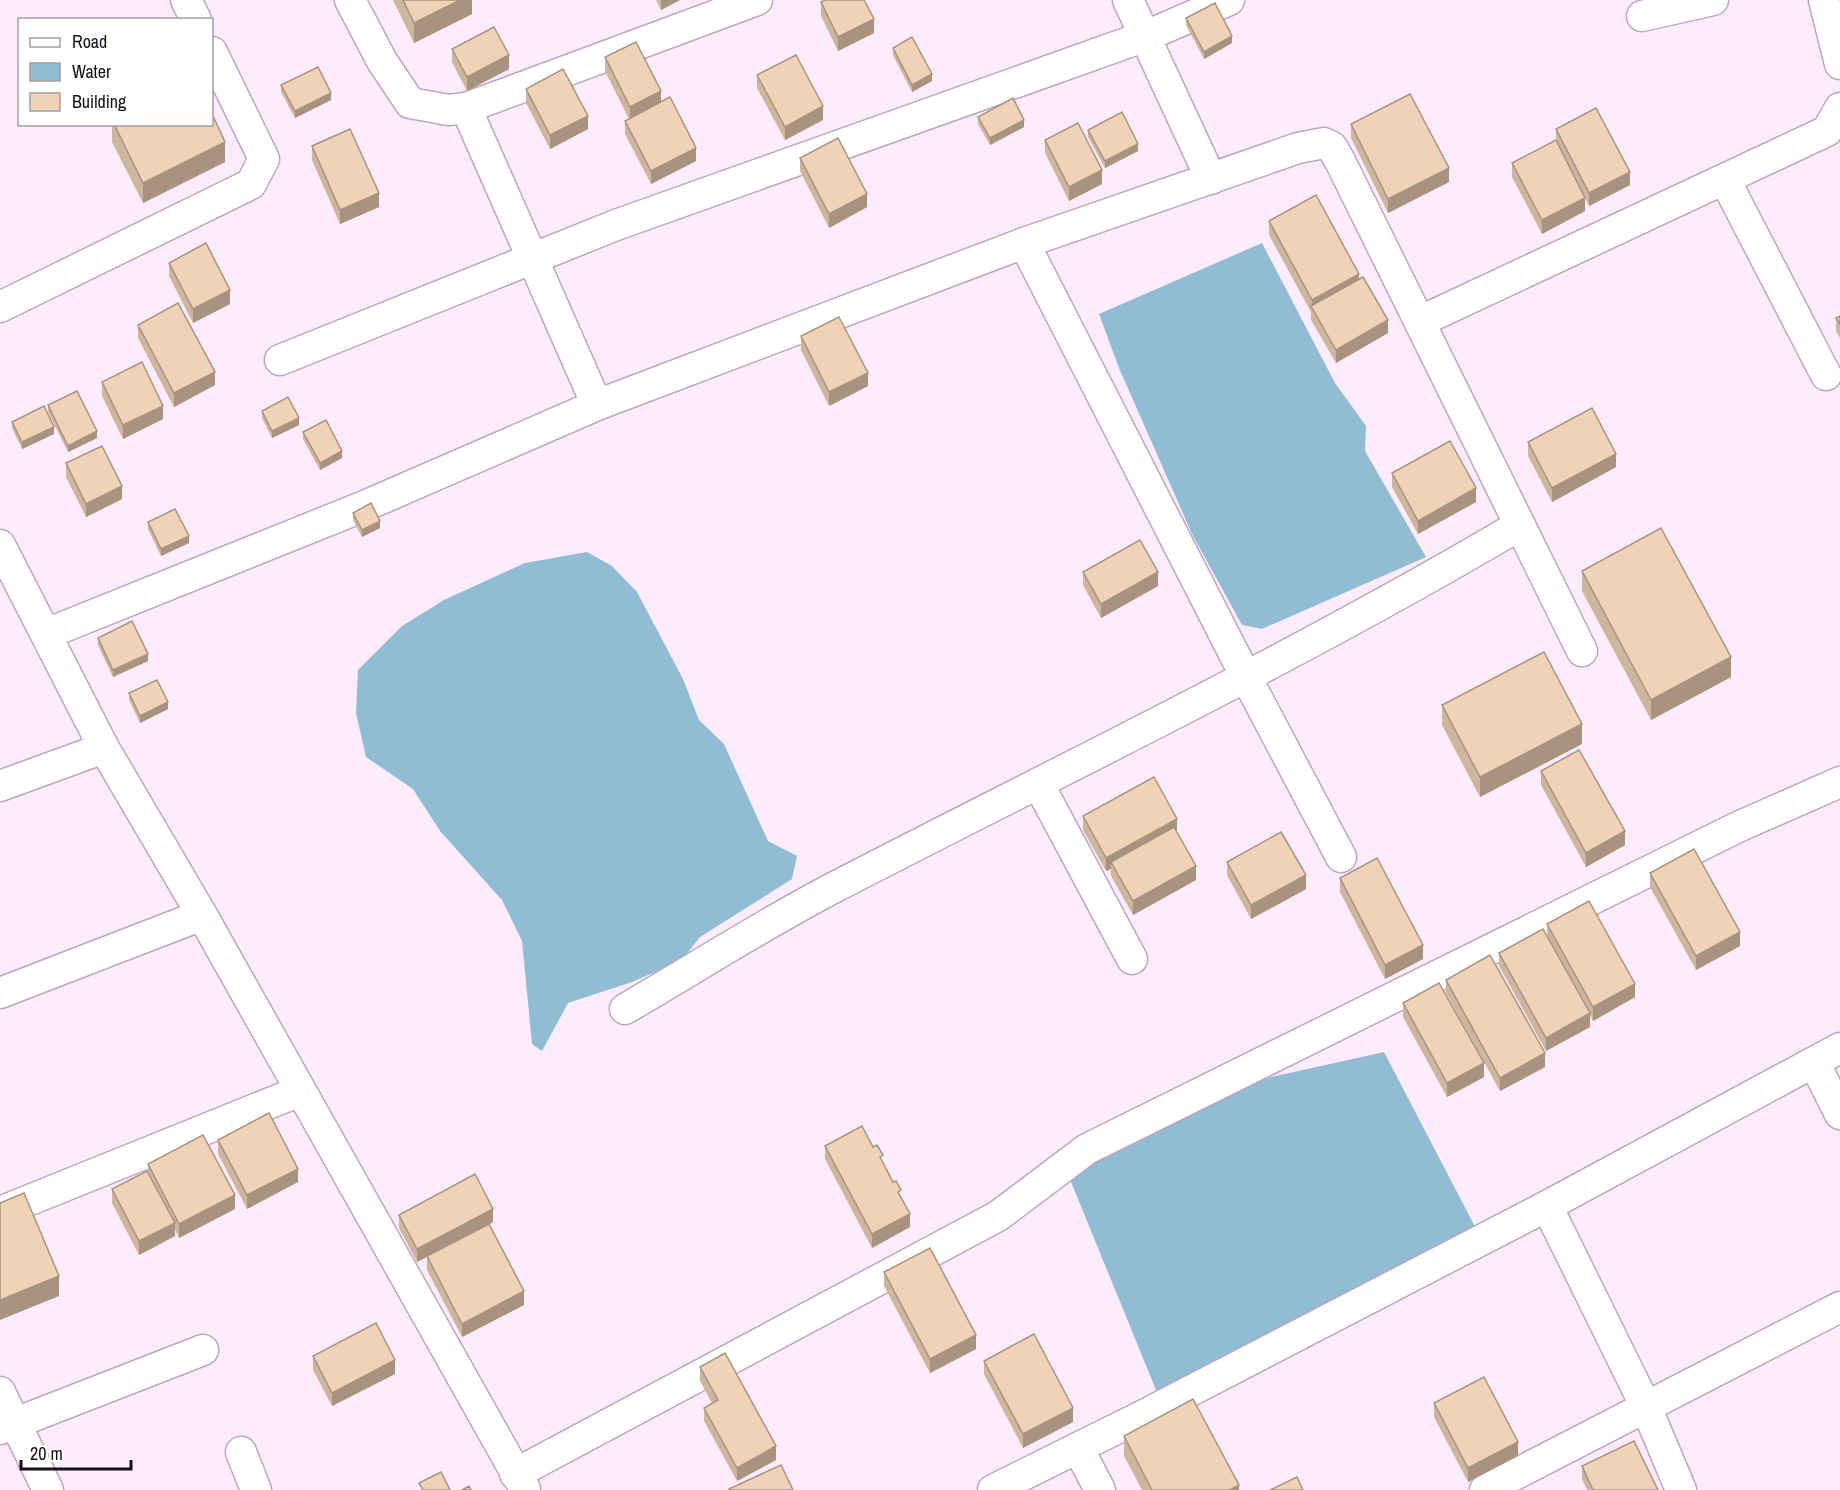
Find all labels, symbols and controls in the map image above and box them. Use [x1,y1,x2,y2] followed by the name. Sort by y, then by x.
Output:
[18,18,213,126] legend
[72,29,107,54] text: Road
[72,59,111,84] text: Water
[72,89,127,114] text: Building
[21,1433,130,1471] scale bar
[30,1441,63,1466] text: 20 m

